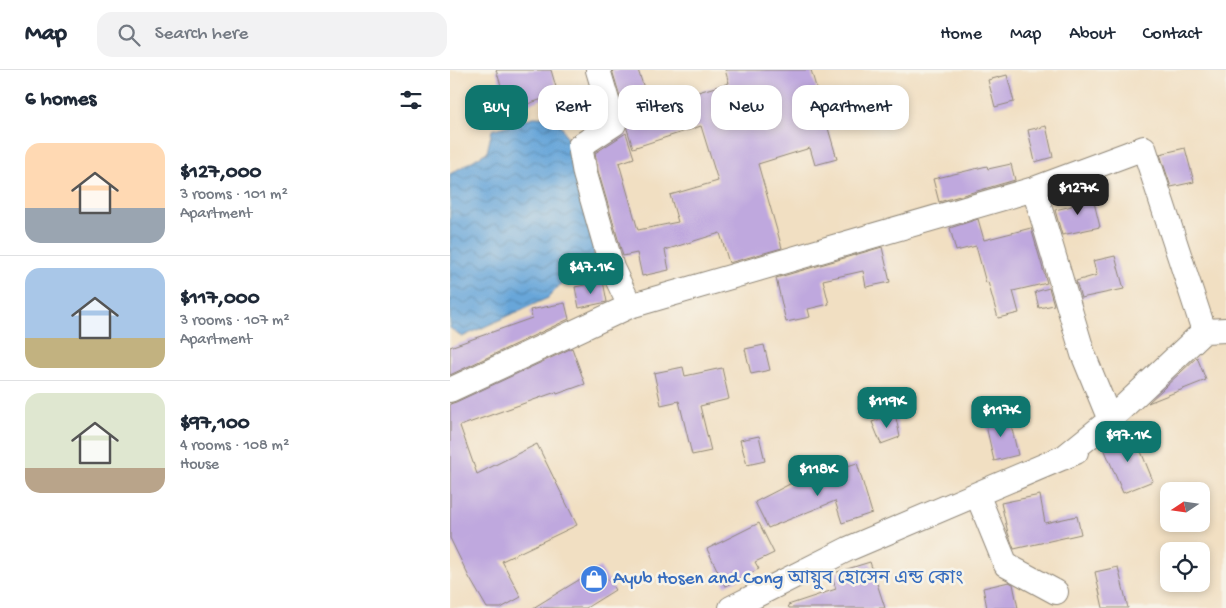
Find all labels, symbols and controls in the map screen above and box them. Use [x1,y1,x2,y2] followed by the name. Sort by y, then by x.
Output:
[97,12,447,57] search box
[25,20,67,49] text: Map
[115,21,143,49] icon: search
[155,23,248,46] text: Search here
[940,24,982,45] text: Home
[1010,24,1041,45] text: Map
[1069,24,1115,45] text: About
[1143,24,1201,45] text: Contact
[465,85,528,130] chip: Buy
[538,85,608,130] chip: Rent
[618,85,701,130] chip: Filters
[711,85,782,130] chip: New
[792,85,909,130] chip: Apartment
[397,86,425,114] icon: filters
[25,88,96,113] text: 6 homes
[180,161,262,186] text: $127,000
[65,163,125,223] icon: home
[1043,174,1113,216] pin: $127K
[1059,180,1097,199] text: $127K
[180,186,288,205] text: 3 rooms · 101 m²
[180,205,252,224] text: Apartment
[550,252,632,295] pin: $47.1K
[569,259,613,278] text: $47.1K
[180,287,260,312] text: $117,000
[65,288,125,348] icon: home
[180,312,290,331] text: 3 rooms · 107 m²
[180,331,252,350] text: Apartment
[852,386,922,429] pin: $119K
[869,393,905,412] text: $119K
[966,396,1036,438] pin: $117K
[982,402,1020,421] text: $117K
[180,412,250,437] text: $97,100
[65,413,125,473] icon: home
[1087,420,1169,463] pin: $97.1K
[1106,427,1150,446] text: $97.1K
[180,437,289,456] text: 4 rooms · 108 m²
[783,454,853,497] pin: $118K
[180,456,219,475] text: House
[799,461,837,480] text: $118K
[1160,482,1210,532] north arrow
[1160,482,1210,592] map controls
[1160,542,1210,592] button: locate
[579,564,609,594] shop icon: Ayub Hosen and Cong আয়ুব হোসেন এন্ড কোং
[613,568,964,591] place label: Ayub Hosen and Cong আয়ুব হোসেন এন্ড কোং

